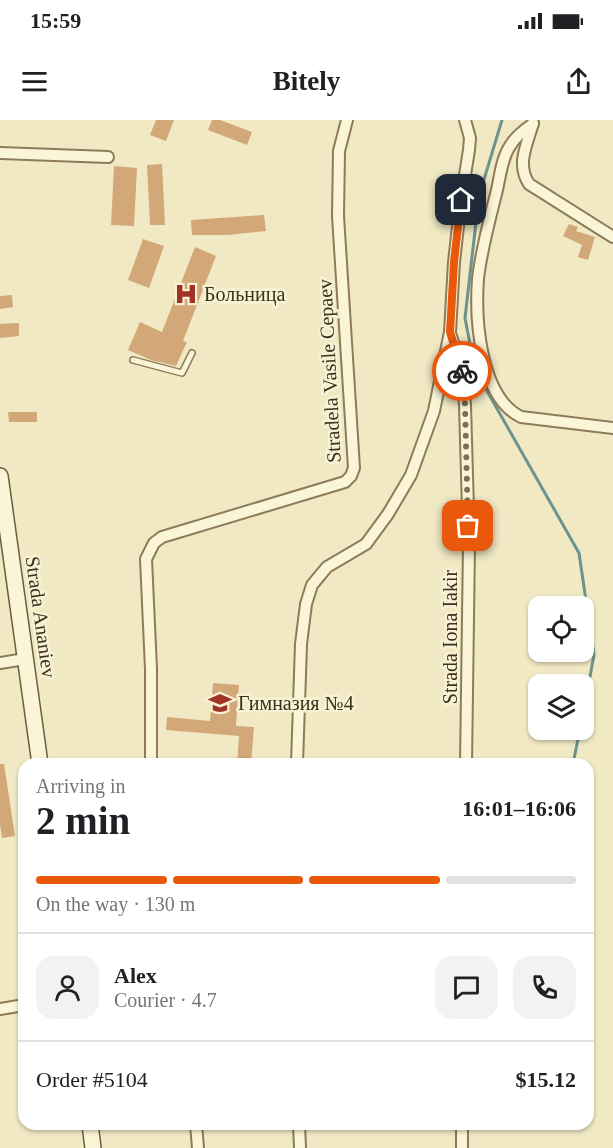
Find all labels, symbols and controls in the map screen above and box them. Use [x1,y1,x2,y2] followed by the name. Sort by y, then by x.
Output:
[30,8,81,33] text: 15:59
[18,65,51,98] icon: menu
[562,65,595,98] icon: share
[273,66,340,96] text: Bitely
[435,174,486,225] pin
[444,183,477,216] icon: home
[313,278,346,463] street label: Stradela Vasile Cepaev
[173,281,199,307] hospital icon: Больница
[204,283,285,306] place label: Больница
[432,341,492,401] courier
[446,355,479,388] icon: bike
[442,500,493,551] pin
[451,509,484,542] icon: bag
[22,555,60,679] street label: Strada Ananiev
[439,569,461,704] street label: Strada Iona Iakir
[528,596,594,740] map controls
[528,596,594,662] button: locate
[528,674,594,740] button: layers
[207,690,233,716] school or university icon: Гимназия №4
[238,692,354,714] place label: Гимназия №4
[36,775,125,797] text: Arriving in
[462,796,576,821] text: 16:01–16:06
[36,799,130,842] text: 2 min
[36,893,195,915] text: On the way · 130 m
[36,956,99,1019] button: person
[435,956,498,1019] button: chat
[513,956,576,1019] button: phone
[114,963,157,988] text: Alex
[114,989,217,1011] text: Courier · 4.7
[36,1067,148,1092] text: Order #5104
[516,1067,576,1092] text: $15.12

